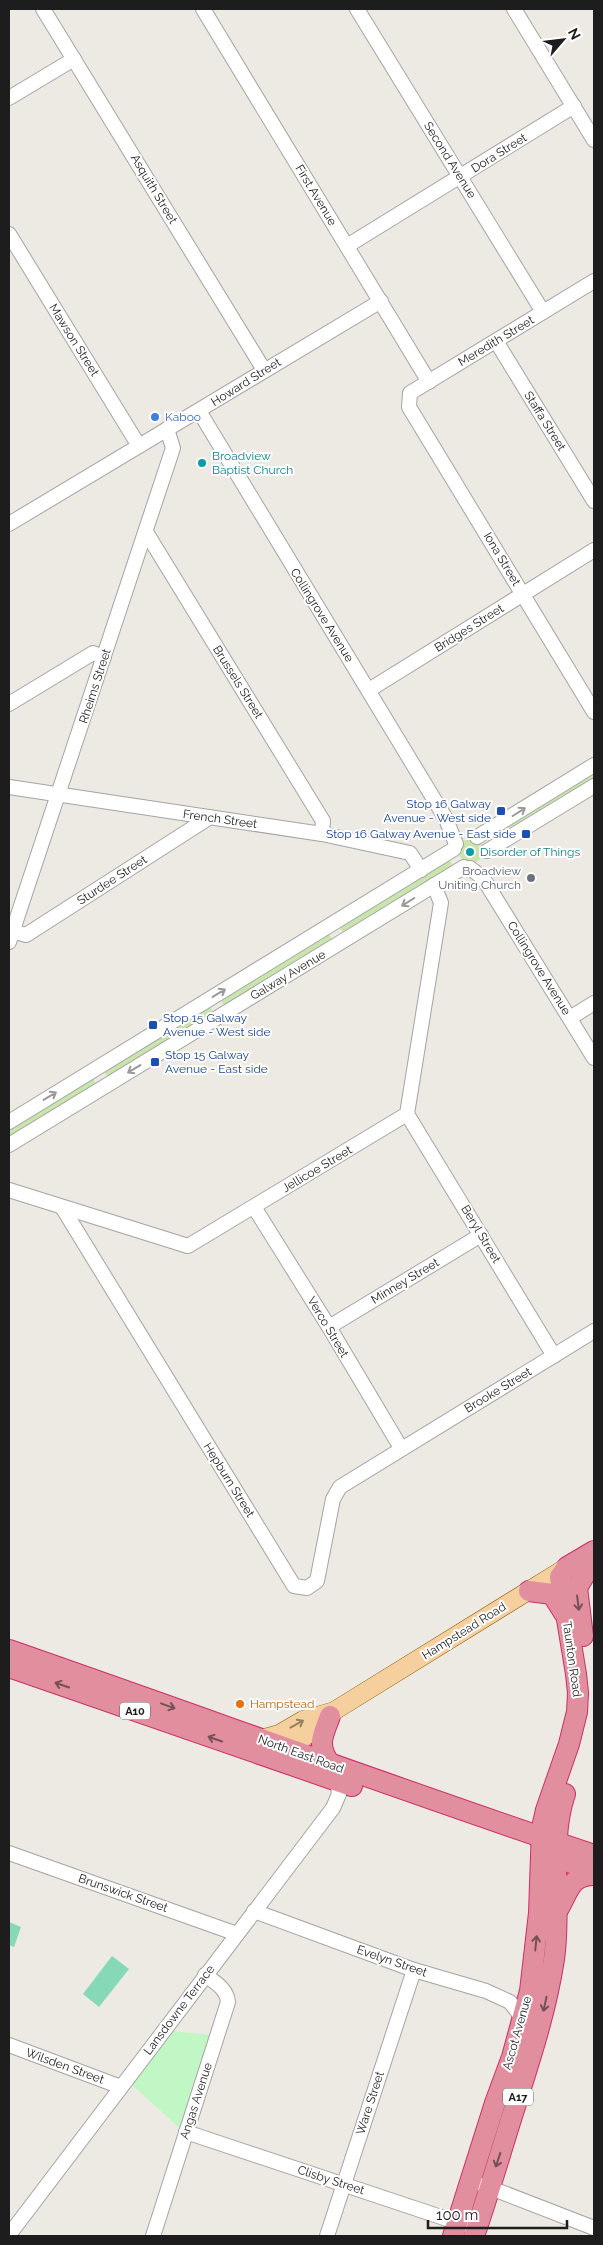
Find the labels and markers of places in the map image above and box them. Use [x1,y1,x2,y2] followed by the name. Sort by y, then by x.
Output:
[165,410,201,424] place label: Kaboo
[149,411,161,423] marker: Kaboo
[212,449,293,477] place label: Broadview Baptist Church
[196,457,208,469] marker: Broadview Baptist Church
[384,797,491,825] place label: Stop 16 Galway Avenue - West side
[495,805,507,817] marker: Stop 16 Galway Avenue - West side
[326,827,516,841] place label: Stop 16 Galway Avenue - East side
[520,828,532,840] marker: Stop 16 Galway Avenue - East side
[480,845,580,859] place label: Disorder of Things
[464,846,476,858] marker: Disorder of Things
[438,864,521,892] place label: Broadview Uniting Church
[525,872,537,884] marker: Broadview Uniting Church
[163,1011,270,1039] place label: Stop 15 Galway Avenue - West side
[147,1019,159,1031] marker: Stop 15 Galway Avenue - West side
[165,1048,268,1076] place label: Stop 15 Galway Avenue - East side
[149,1056,161,1068] marker: Stop 15 Galway Avenue - East side
[250,1697,315,1711] place label: Hampstead
[234,1698,246,1710] marker: Hampstead

